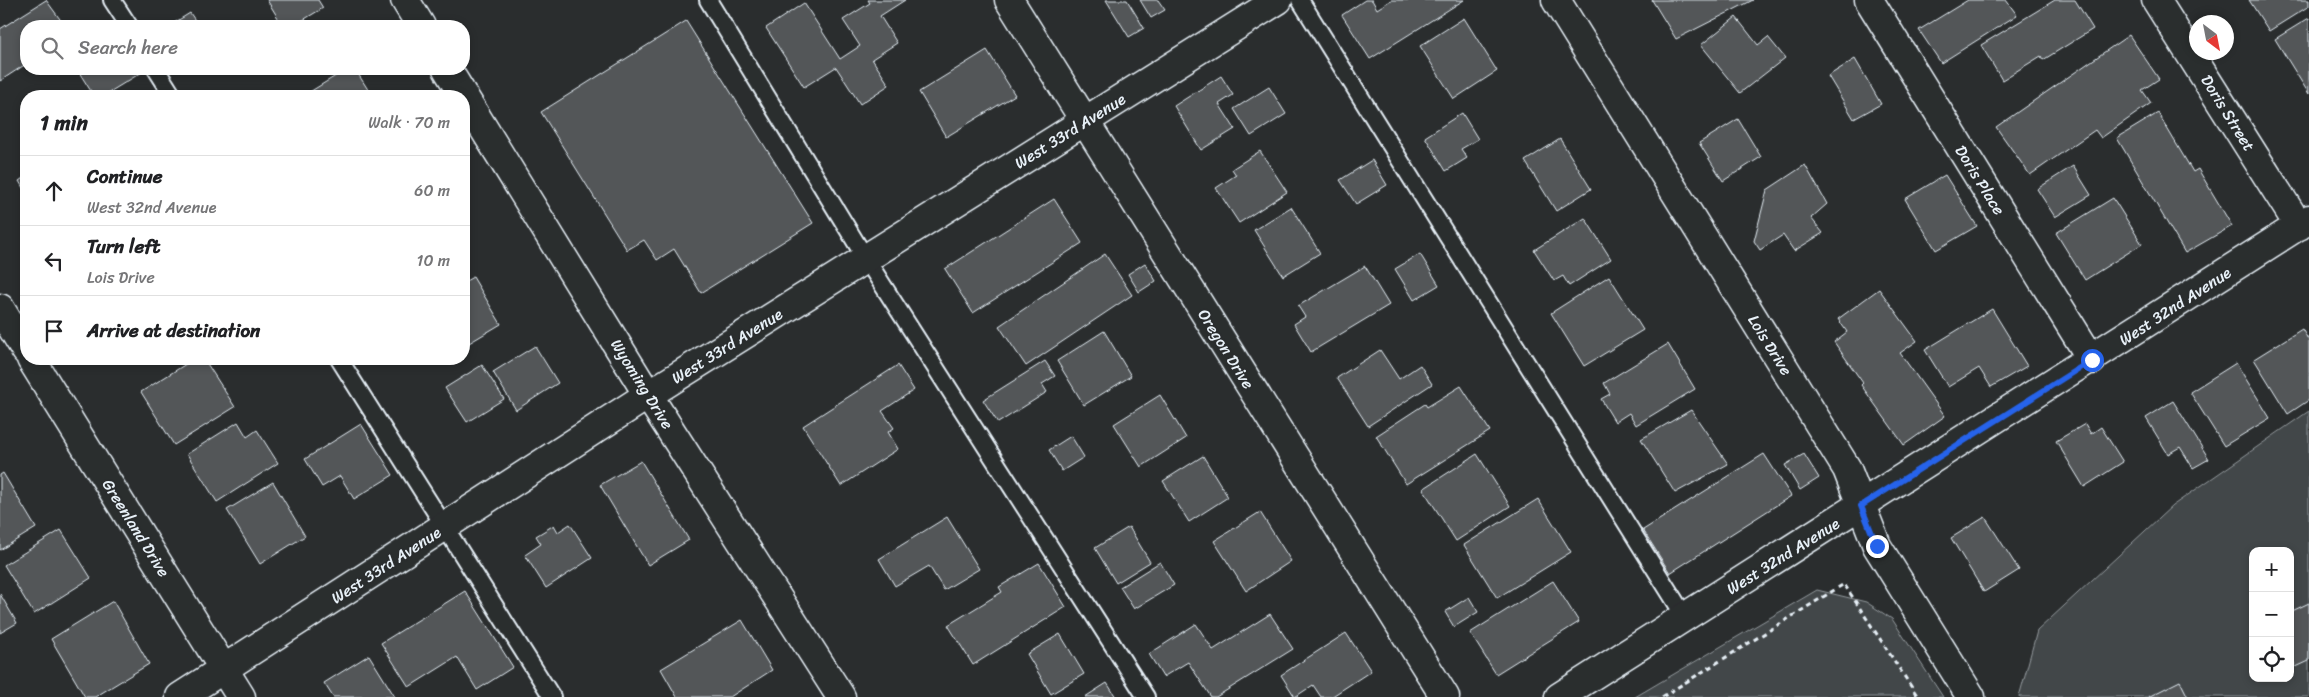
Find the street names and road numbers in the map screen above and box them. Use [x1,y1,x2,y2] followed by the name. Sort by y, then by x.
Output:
[2193,69,2263,157] street label: Doris Street
[1008,85,1132,177] street label: West 33rd Avenue
[1947,139,2013,221] street label: Doris Place
[2113,258,2237,353] street label: West 32nd Avenue
[665,300,789,392] street label: West 33rd Avenue
[1190,303,1262,395] street label: Oregon Drive
[1740,309,1800,381] street label: Lois Drive
[603,333,681,435] street label: Wyoming Drive
[94,473,178,583] street label: Greenland Drive
[1720,509,1846,603] street label: West 32nd Avenue
[325,518,447,612] street label: West 33rd Avenue

